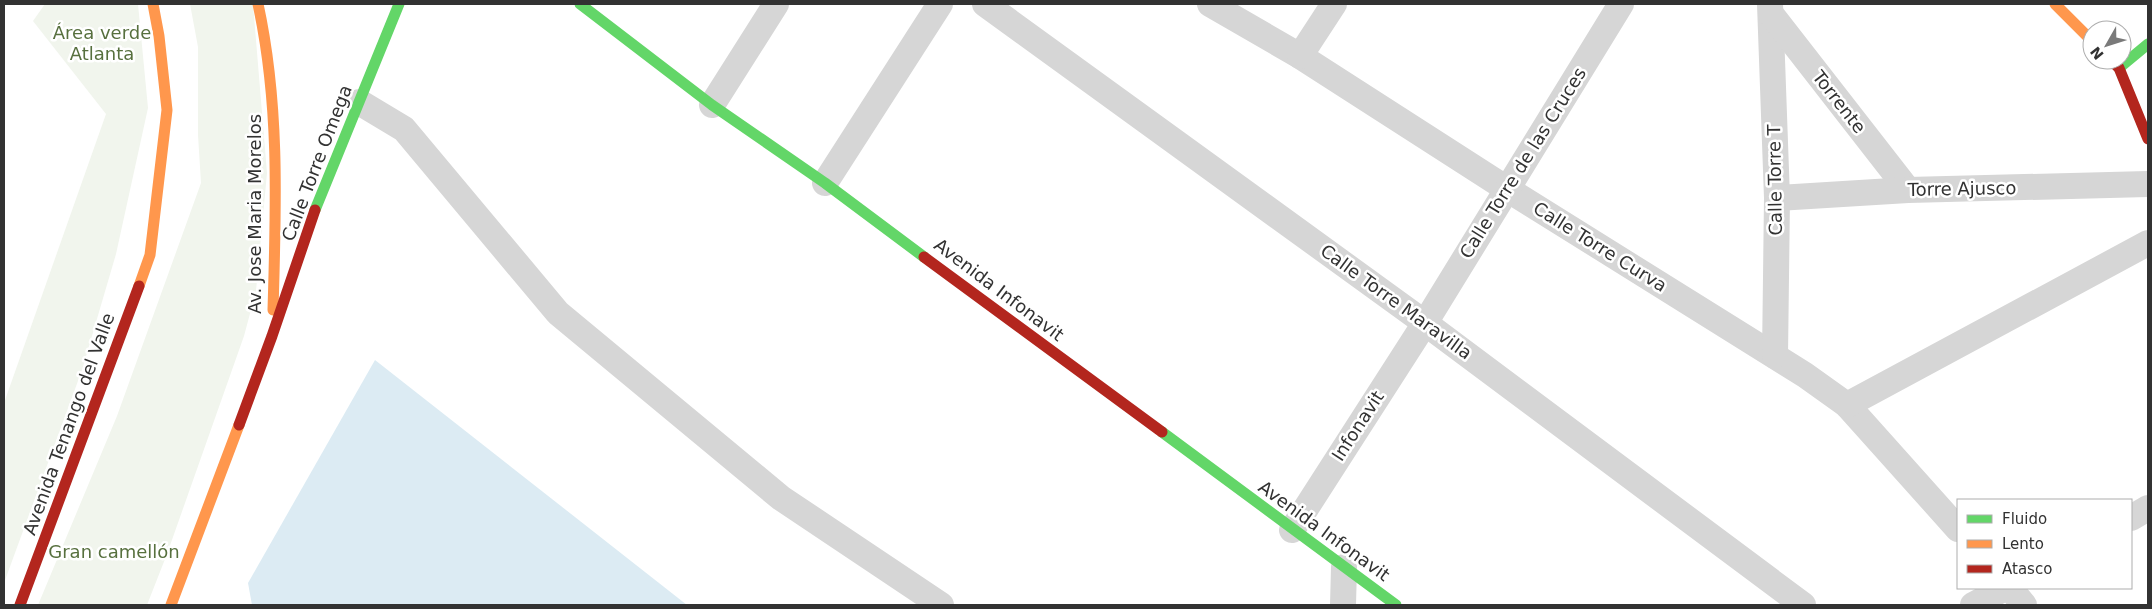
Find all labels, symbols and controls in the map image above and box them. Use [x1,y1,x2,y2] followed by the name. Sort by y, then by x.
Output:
[2082,20,2132,70] north arrow
[53,22,151,64] park label: Área verde Atlanta
[2087,44,2107,63] text: N
[1455,63,1590,262] street label: Calle Torre de las Cruces
[1808,65,1870,137] street label: Torrente
[277,82,356,244] street label: Calle Torre Omega
[244,114,265,314] street label: Av. Jose Maria Morelos
[1763,123,1786,236] street label: Calle Torre T
[1906,177,2017,200] street label: Torre Ajusco
[1530,197,1671,296] street label: Calle Torre Curva
[930,234,1068,345] street label: Avenida Infonavit
[1317,240,1476,364] street label: Calle Torre Maravilla
[19,310,119,538] street label: Avenida Tenango del Valle
[1327,387,1388,465] street label: Infonavit
[1255,476,1394,585] street label: Avenida Infonavit
[1957,499,2132,589] legend
[2002,510,2047,528] text: Fluido
[2002,535,2044,553] text: Lento
[48,541,180,562] park label: Gran camellón
[2002,560,2052,578] text: Atasco

